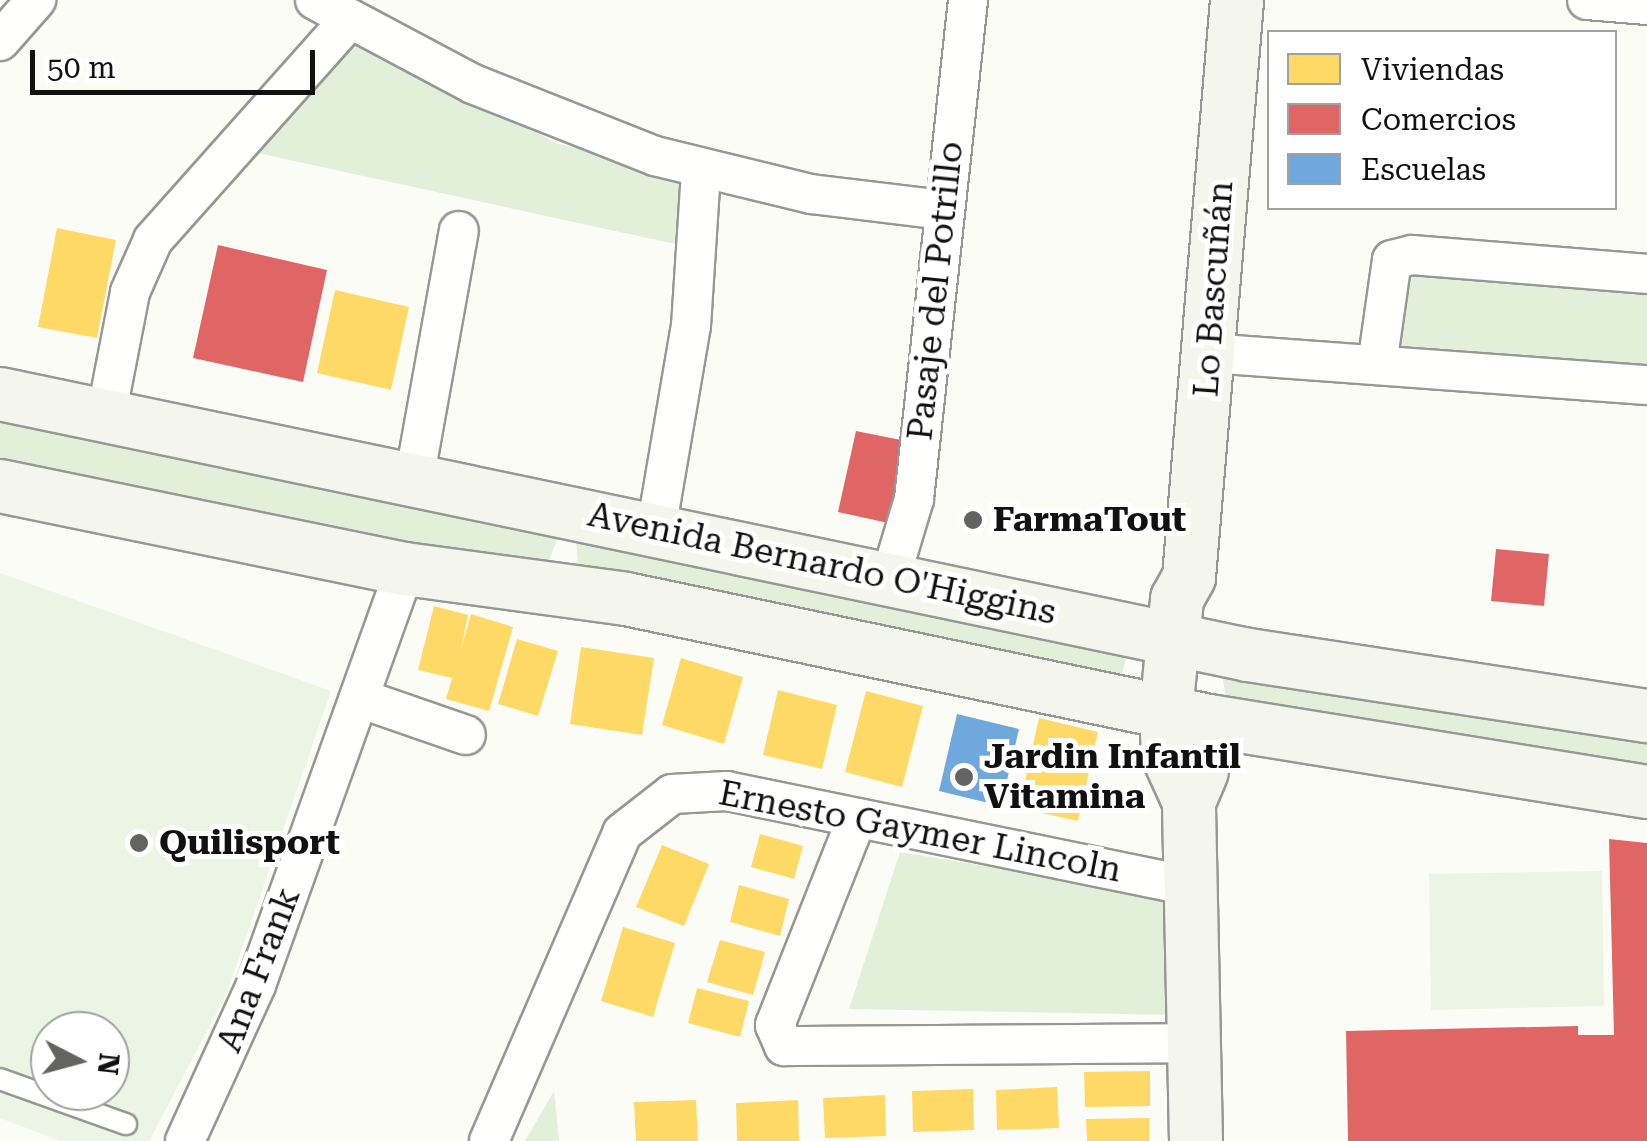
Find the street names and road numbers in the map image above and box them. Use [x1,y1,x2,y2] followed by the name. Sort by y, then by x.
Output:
[899,139,973,443] street label: Pasaje del Potrillo
[1186,180,1242,398] street label: Lo Bascuñán
[584,494,1060,634] street label: Avenida Bernardo O'Higgins
[715,772,1125,892] street label: Ernesto Gaymer Lincoln
[208,882,310,1058] street label: Ana Frank

